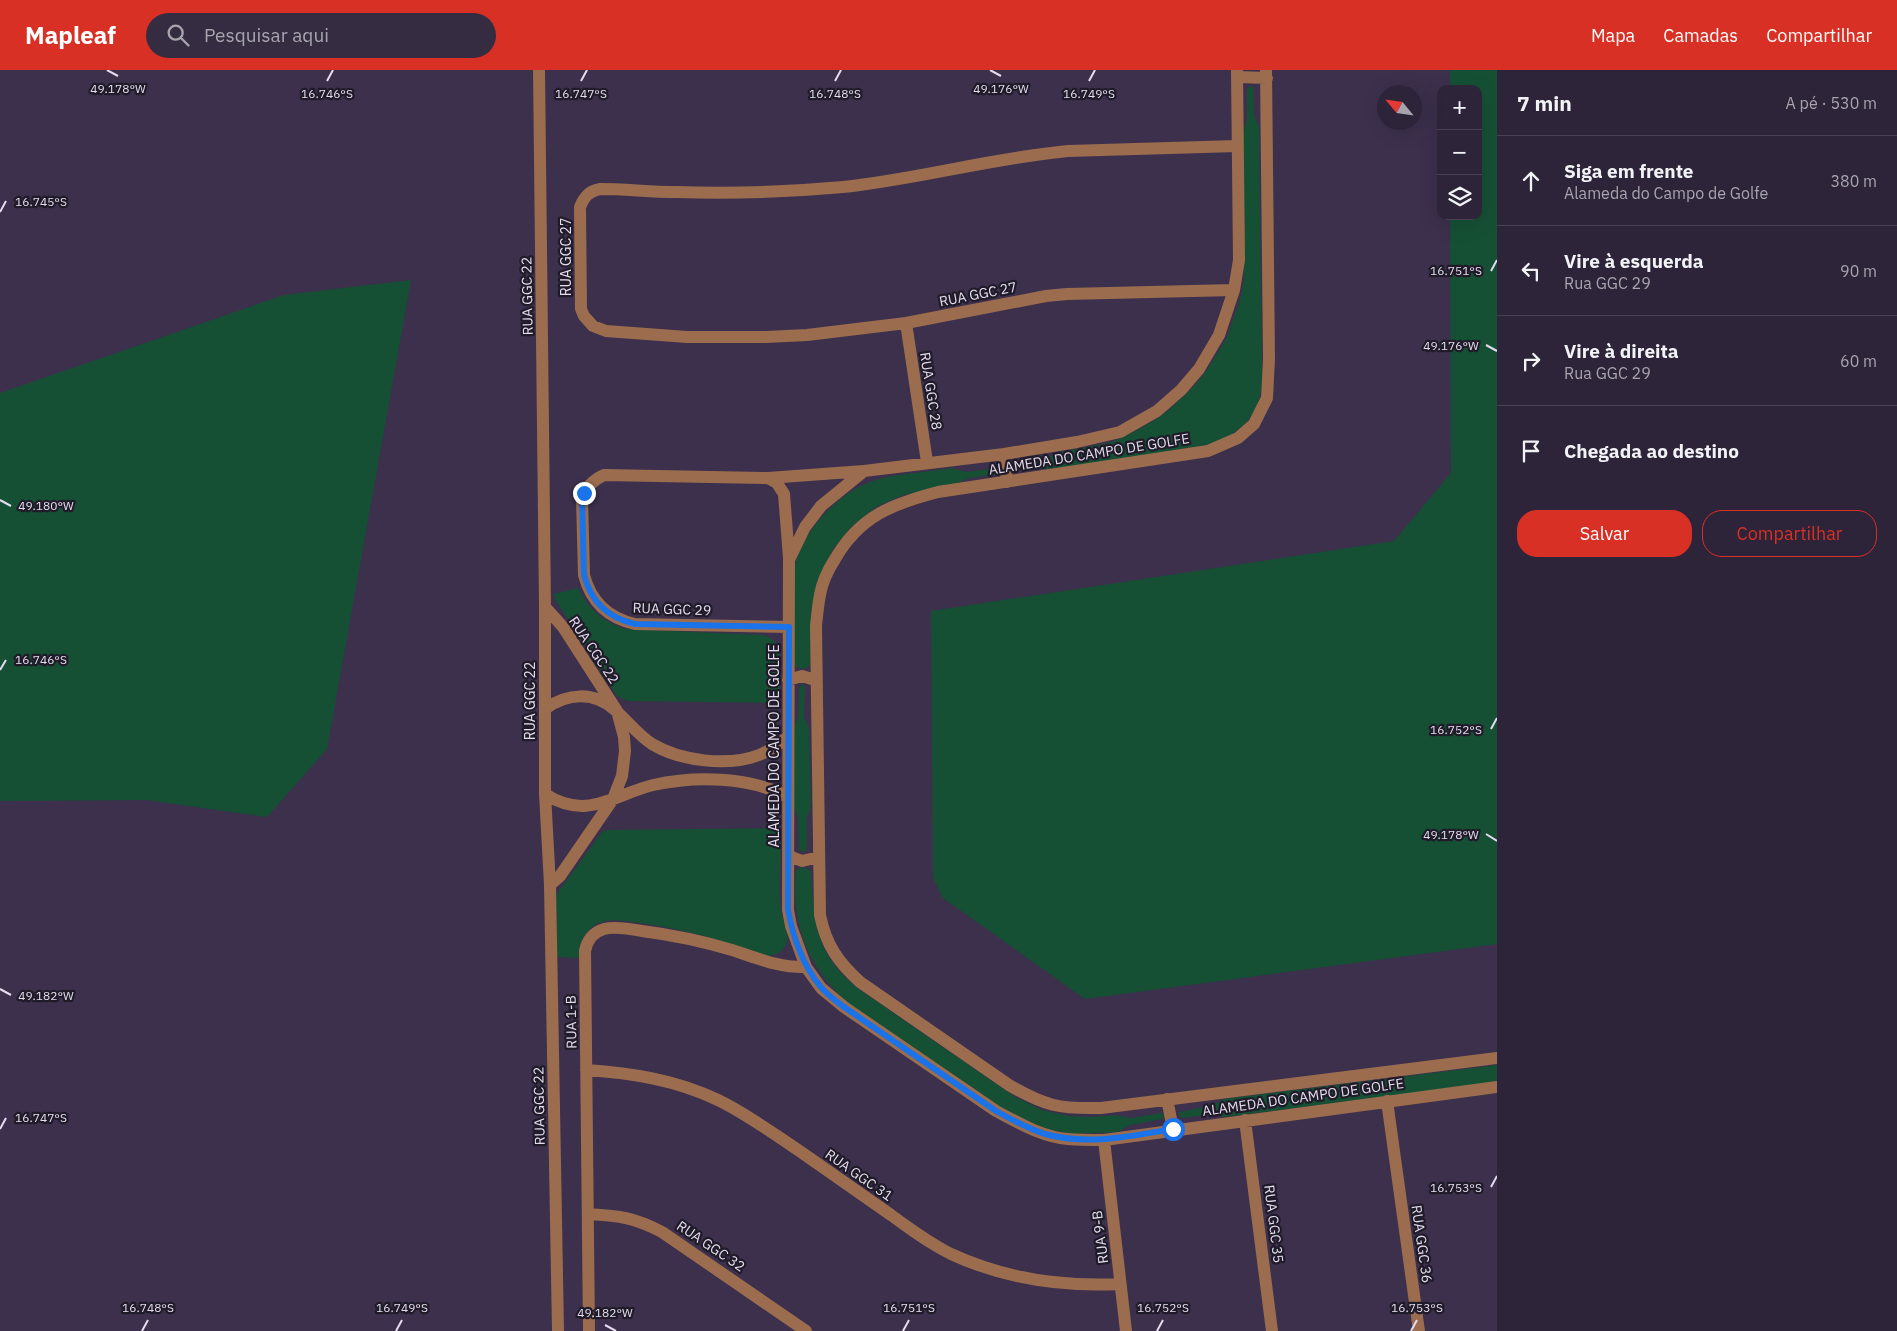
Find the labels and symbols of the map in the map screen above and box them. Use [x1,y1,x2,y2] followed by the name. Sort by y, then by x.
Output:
[90,81,146,96] text: 49.178°W
[973,81,1029,96] text: 49.176°W
[1377,85,1422,130] north arrow
[301,86,353,101] text: 16.746°S
[555,86,607,101] text: 16.747°S
[809,86,861,101] text: 16.748°S
[1063,86,1115,101] text: 16.749°S
[15,194,67,209] text: 16.745°S
[557,218,575,296] street label: RUA GGC 27
[517,257,537,335] street label: RUA GGC 22
[1430,263,1482,278] text: 16.751°S
[938,278,1018,310] street label: RUA GGC 27
[1423,338,1479,353] text: 49.176°W
[916,351,946,431] street label: RUA GGC 28
[987,429,1191,479] street label: ALAMEDA DO CAMPO DE GOLFE
[573,482,596,505] route end
[18,498,74,513] text: 49.180°W
[632,599,712,619] street label: RUA GGC 29
[565,613,623,687] street label: RUA CGC 22
[765,644,783,848] street label: ALAMEDA DO CAMPO DE GOLFE
[15,652,67,667] text: 16.746°S
[521,662,539,740] street label: RUA GGC 22
[1430,722,1482,737] text: 16.752°S
[1423,827,1479,842] text: 49.178°W
[18,988,74,1003] text: 49.182°W
[562,995,580,1049] street label: RUA 1-B
[529,1067,549,1145] street label: RUA GGC 22
[1201,1074,1405,1120] street label: ALAMEDA DO CAMPO DE GOLFE
[15,1110,67,1125] text: 16.747°S
[1162,1118,1185,1141] route start
[822,1145,896,1205] street label: RUA GGC 31
[1430,1180,1482,1195] text: 16.753°S
[1260,1184,1288,1264] street label: RUA GGC 35
[1408,1204,1436,1284] street label: RUA GGC 36
[1088,1209,1112,1265] street label: RUA 9-B
[673,1217,749,1275] street label: RUA GGC 32
[122,1300,174,1315] text: 16.748°S
[376,1300,428,1315] text: 16.749°S
[883,1300,935,1315] text: 16.751°S
[1137,1300,1189,1315] text: 16.752°S
[1391,1300,1443,1315] text: 16.753°S
[577,1305,633,1320] text: 49.182°W

